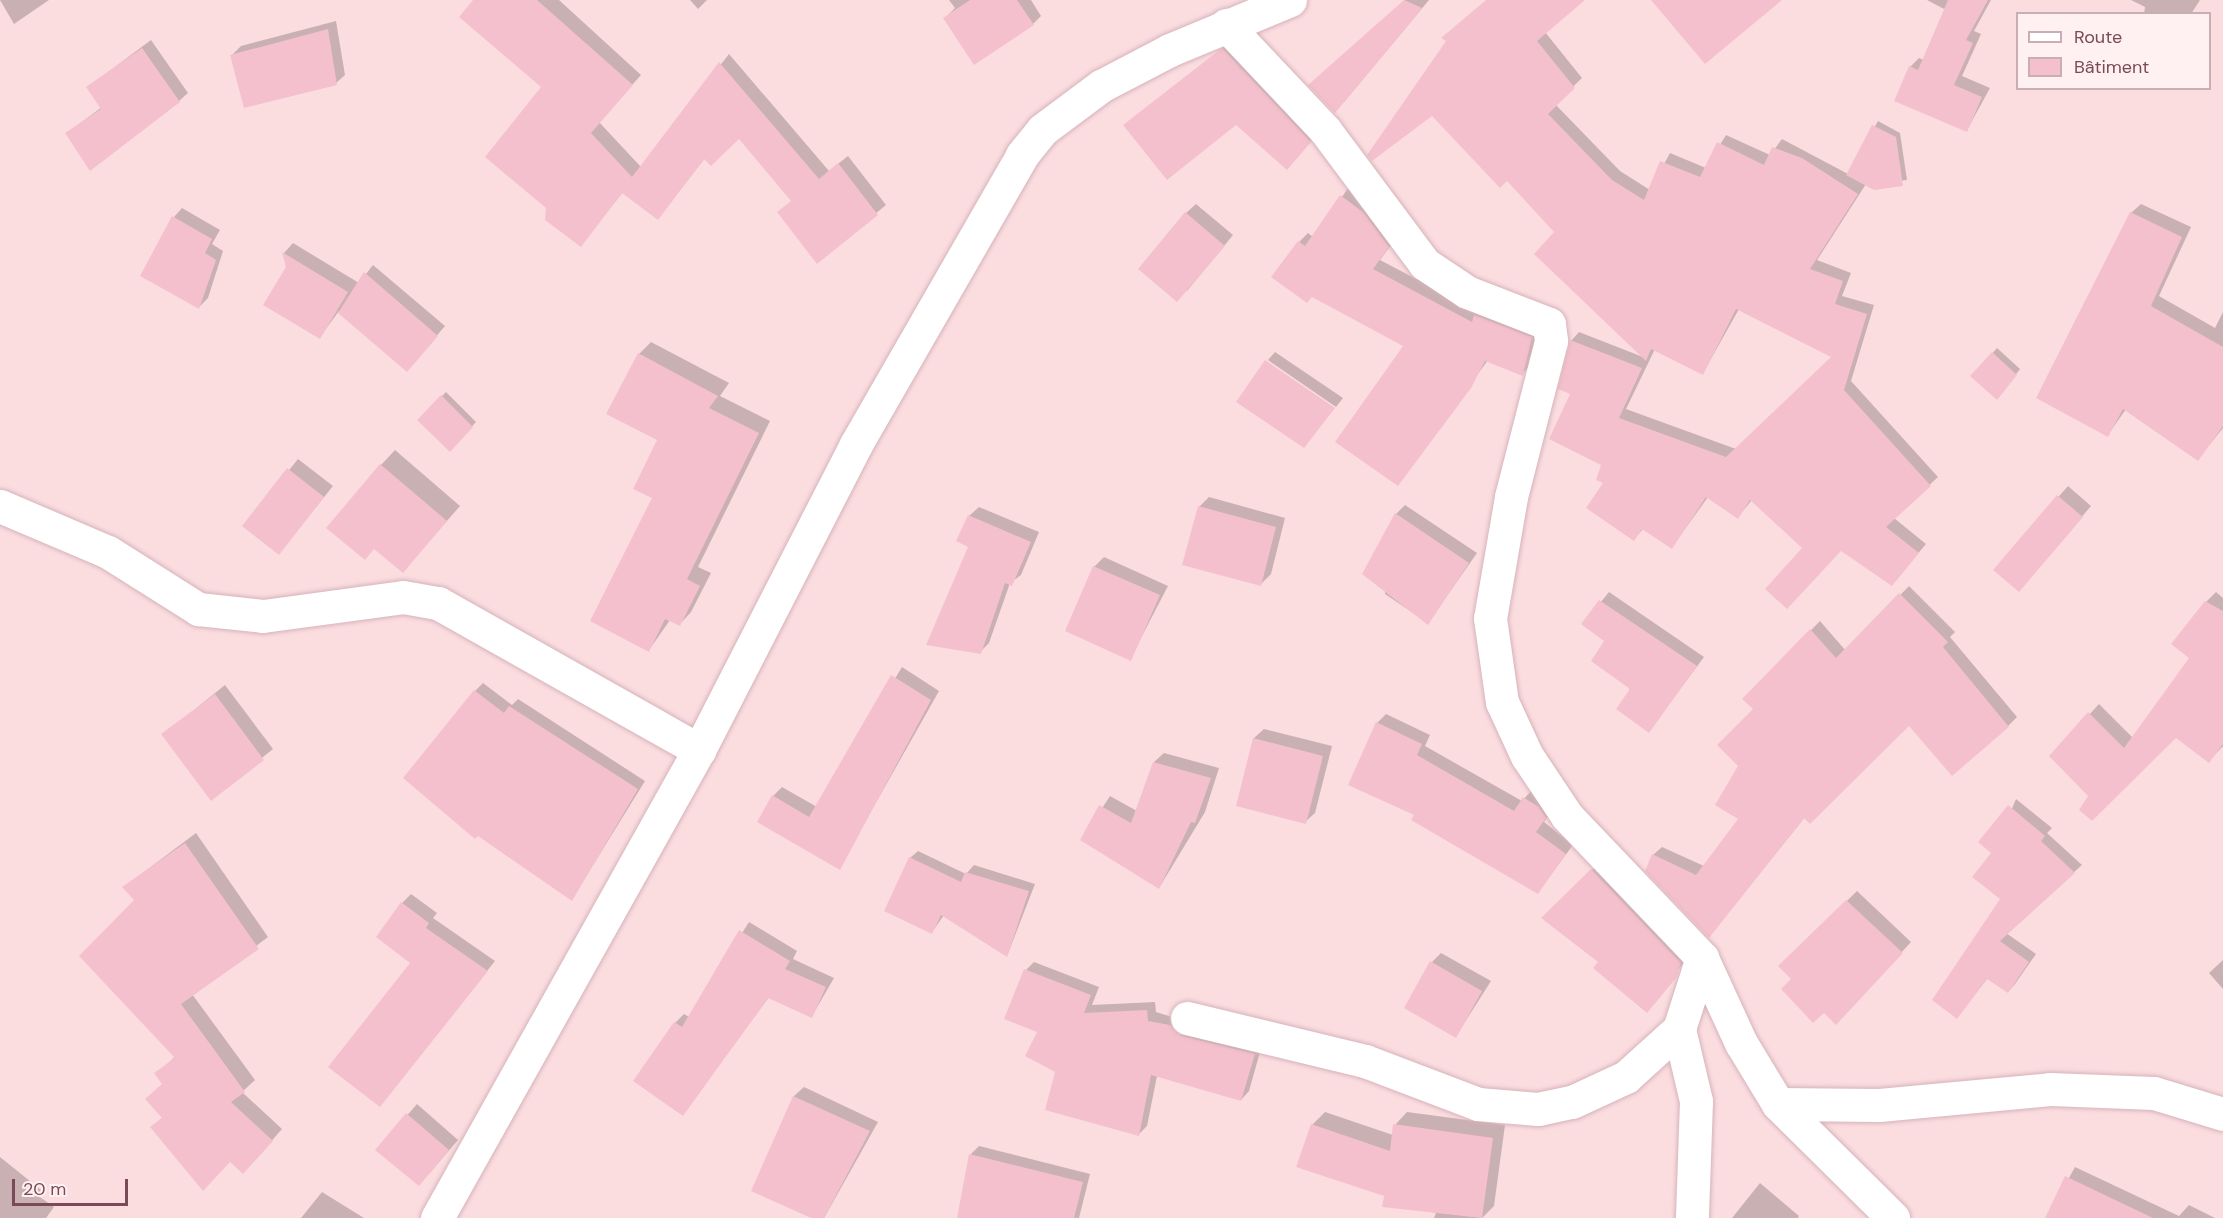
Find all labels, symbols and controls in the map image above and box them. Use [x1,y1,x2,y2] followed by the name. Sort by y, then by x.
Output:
[2016,12,2211,90] legend
[2074,25,2122,49] text: Route
[2074,55,2149,79] text: Bâtiment
[15,1167,130,1205] scale bar
[23,1177,66,1201] text: 20 m

